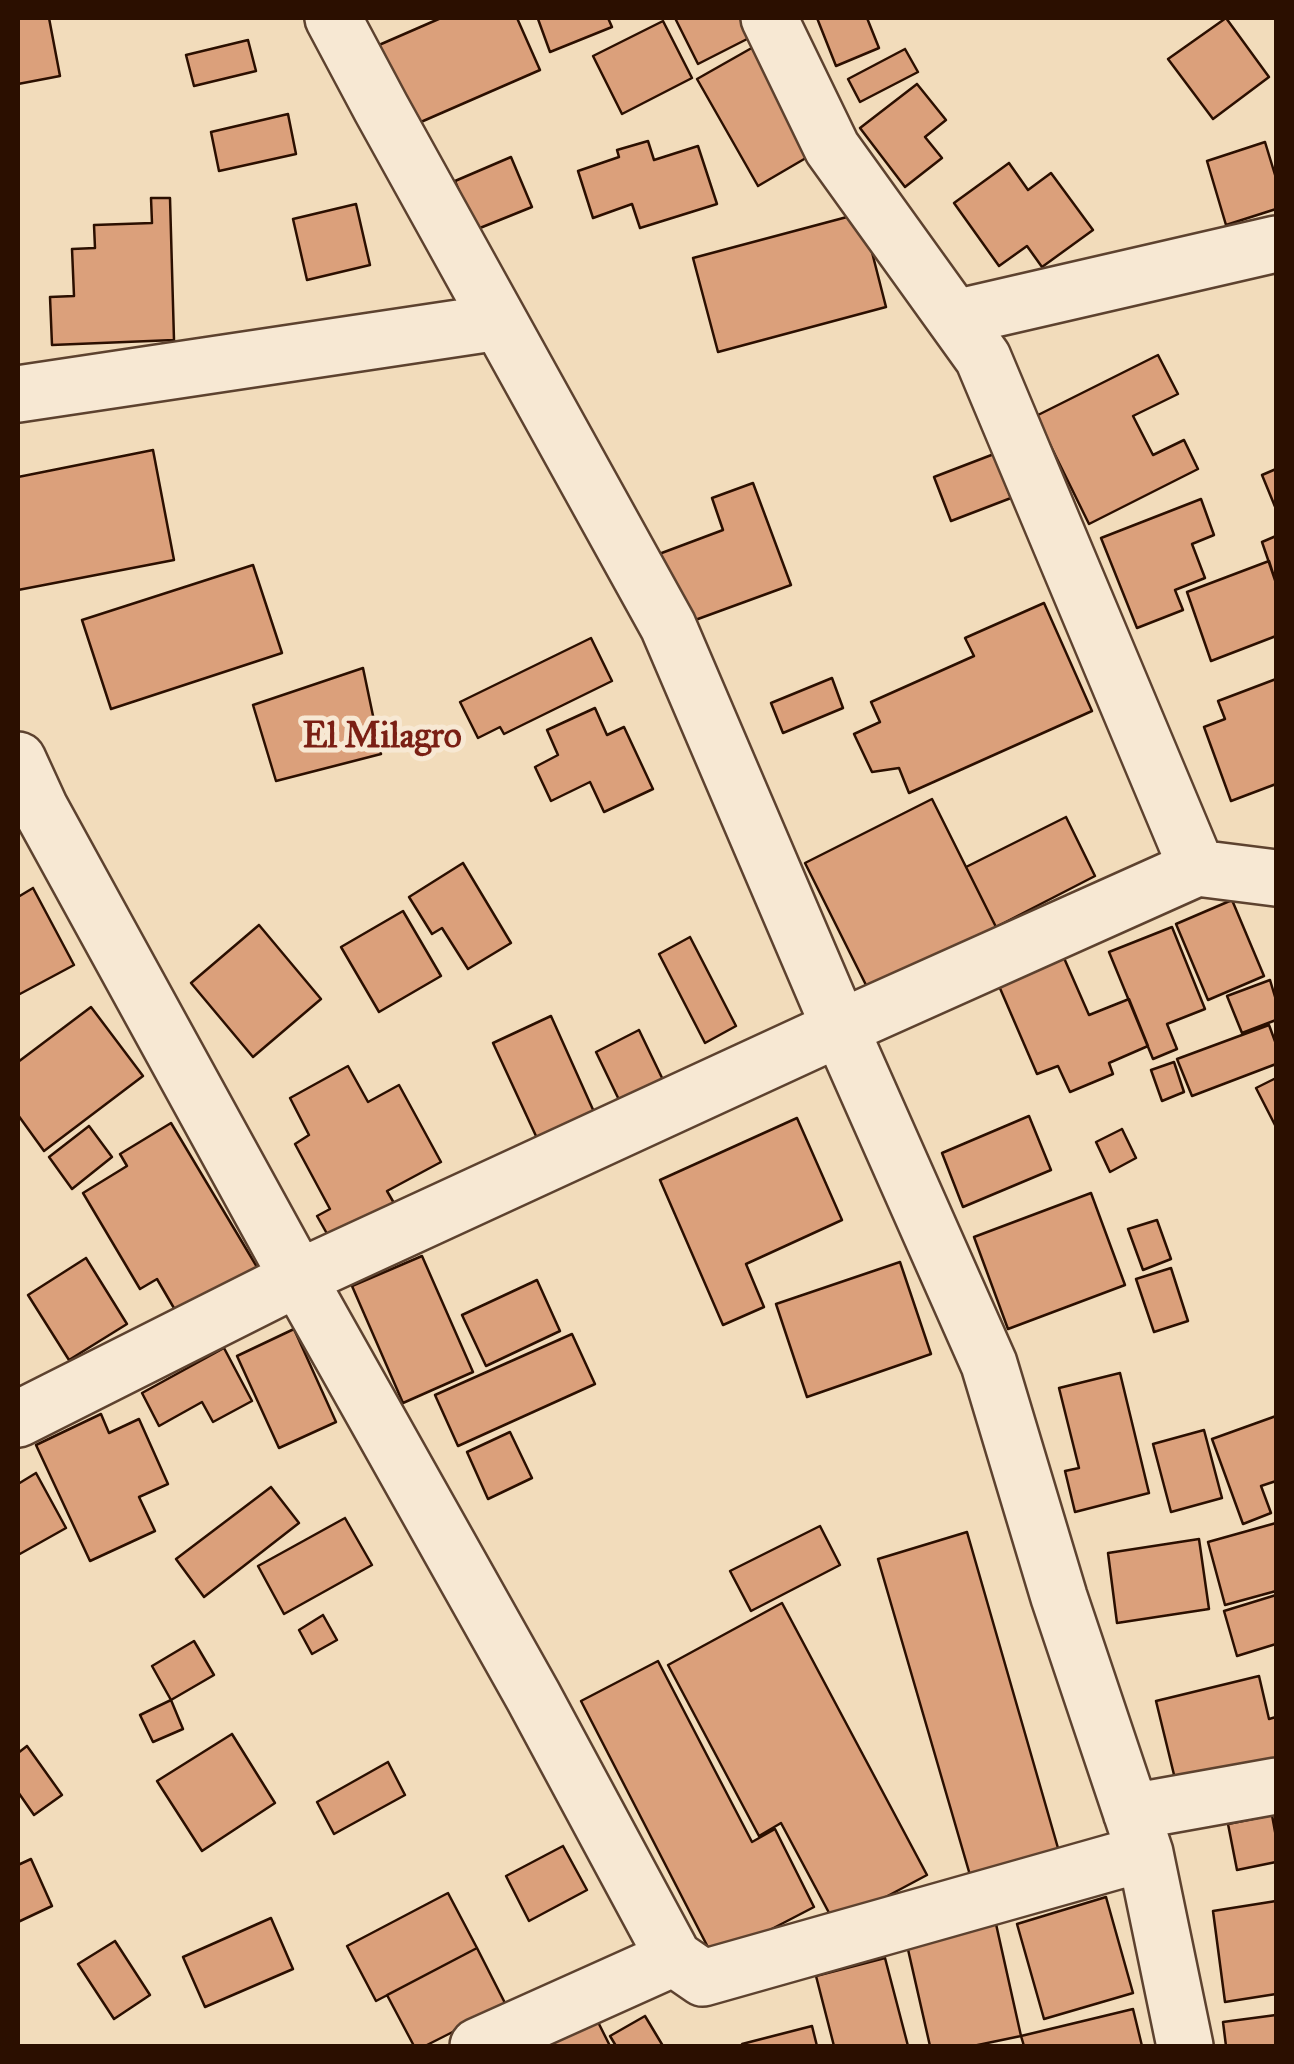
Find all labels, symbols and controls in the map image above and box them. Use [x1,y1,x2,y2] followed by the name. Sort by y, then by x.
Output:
[302,717,462,759] district label: El Milagro

